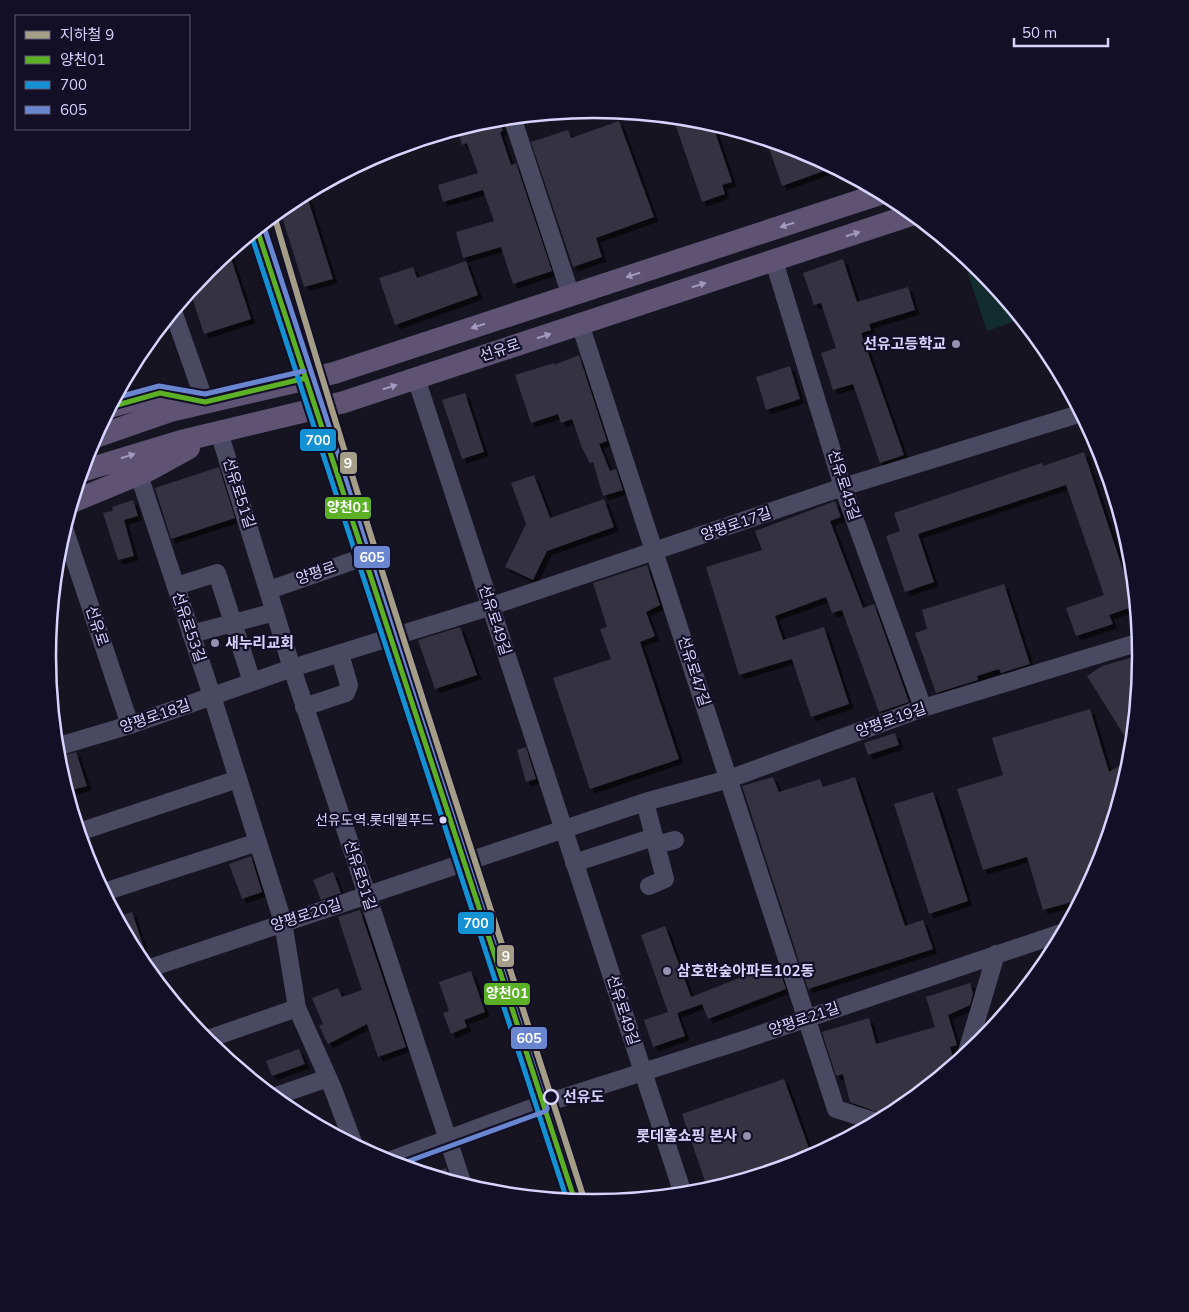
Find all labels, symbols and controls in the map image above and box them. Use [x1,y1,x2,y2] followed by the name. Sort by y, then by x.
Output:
[15,15,190,130] legend
[1014,15,1108,47] scale bar
[1022,23,1057,42] text: 50 m
[60,25,114,44] text: 지하철 9
[60,50,106,69] text: 양천01
[60,75,87,94] text: 700
[60,100,87,119] text: 605
[779,221,794,229] one-way arrow
[846,230,861,238] one-way arrow
[625,272,640,280] one-way arrow
[691,281,706,288] one-way arrow
[471,322,486,330] one-way arrow
[537,332,552,339] one-way arrow
[477,334,522,365] street label: 선유로
[863,334,946,353] place label: 선유고등학교
[950,338,962,350] marker: 선유고등학교
[383,382,398,390] one-way arrow
[299,428,337,452] line badge: 700
[305,431,331,449] text: 700
[824,447,865,523] street label: 선유로45길
[339,451,358,475] line badge: 9
[121,452,136,459] one-way arrow
[344,454,352,472] text: 9
[219,455,260,531] street label: 선유로51길
[324,496,372,520] line badge: 양천01
[327,498,369,516] text: 양천01
[698,503,774,544] street label: 양평로17길
[353,545,391,569] line badge: 605
[359,548,385,566] text: 605
[293,557,339,588] street label: 양평로
[475,582,516,658] street label: 선유로49길
[169,589,210,665] street label: 선유로53길
[82,603,113,648] street label: 선유로
[225,633,294,652] place label: 새누리교회
[674,633,715,709] street label: 선유로47길
[209,637,221,649] marker: 새누리교회
[117,695,193,736] street label: 양평로18길
[853,698,928,741] street label: 양평로19길
[315,811,434,829] place label: 선유도역.롯데웰푸드
[438,815,448,825] marker: 선유도역.롯데웰푸드
[340,837,381,913] street label: 선유로51길
[268,894,344,935] street label: 양평로20길
[457,911,495,935] line badge: 700
[463,914,489,932] text: 700
[496,944,515,968] line badge: 9
[502,947,510,965] text: 9
[677,961,815,980] place label: 삼호한숲아파트102동
[661,965,673,977] marker: 삼호한숲아파트102동
[603,972,644,1048] street label: 선유로49길
[483,982,531,1006] line badge: 양천01
[486,984,528,1002] text: 양천01
[766,998,842,1039] street label: 양평로21길
[510,1026,548,1050] line badge: 605
[516,1029,542,1047] text: 605
[563,1087,605,1106] place label: 선유도
[543,1089,559,1105] marker: 선유도
[636,1126,737,1145] place label: 롯데홈쇼핑 본사
[741,1130,753,1142] marker: 롯데홈쇼핑 본사

